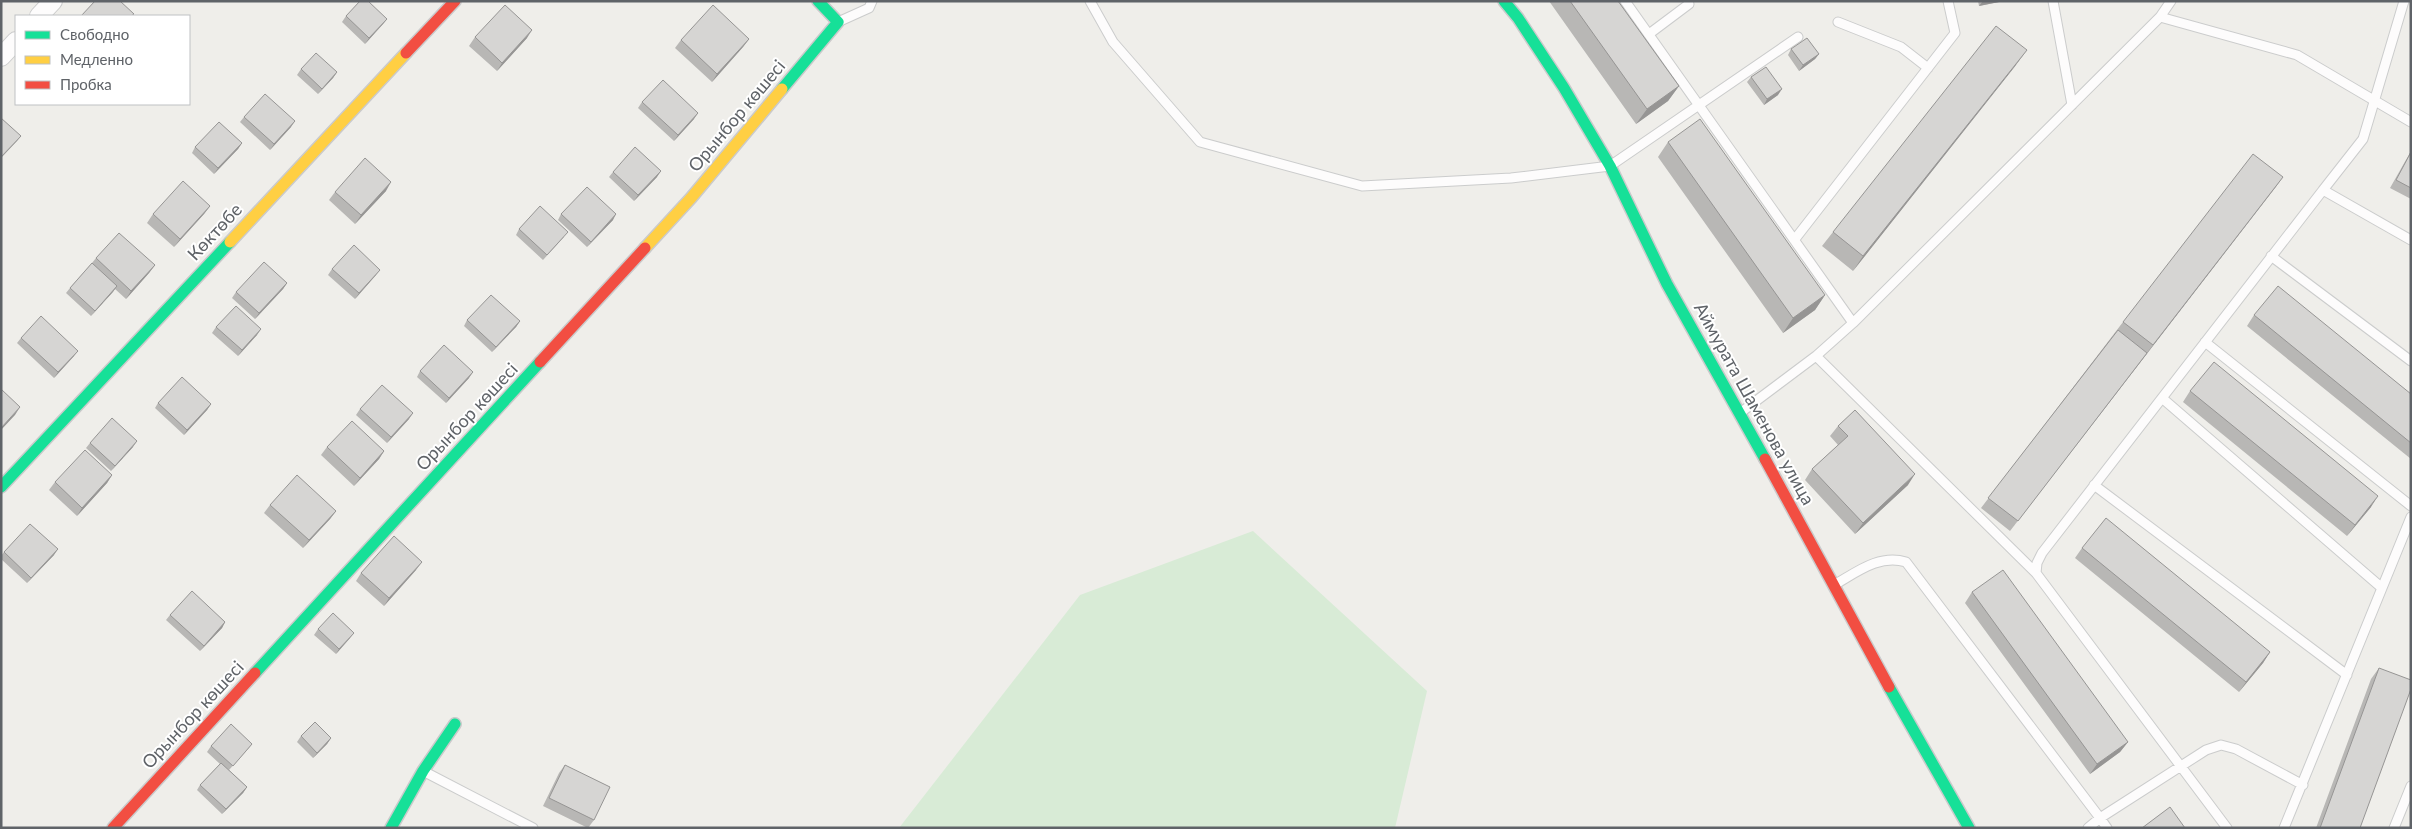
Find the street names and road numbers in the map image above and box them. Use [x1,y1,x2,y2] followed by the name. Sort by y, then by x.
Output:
[683,55,789,176] street label: Орынбор көшесі
[182,198,246,264] street label: Көктөбе
[1690,298,1820,509] street label: Аймурата Шаменова улица
[411,358,522,475] street label: Орынбор көшесі
[137,656,248,773] street label: Орынбор көшесі

